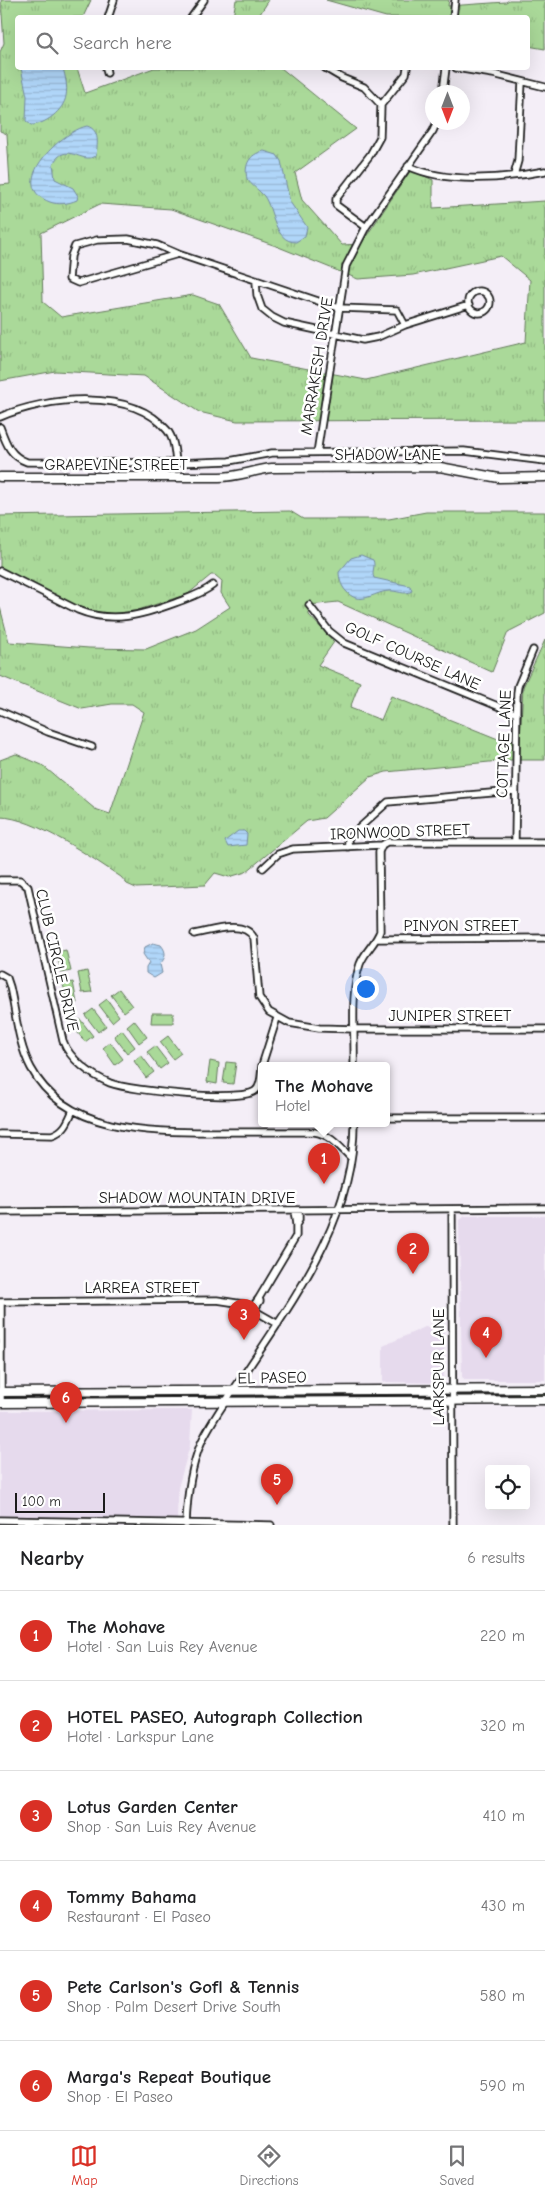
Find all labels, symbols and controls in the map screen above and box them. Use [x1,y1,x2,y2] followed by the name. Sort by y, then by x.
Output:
[15,15,530,70] search box
[33,29,61,57] icon: search
[73,32,172,54] text: Search here
[425,85,470,130] north arrow
[297,296,337,436] street label: MARRAKESH DRIVE
[335,446,442,464] street label: SHADOW LANE
[44,456,188,474] street label: GRAPEVINE STREET
[342,618,483,694] street label: GOLF COURSE LANE
[493,689,515,798] street label: COTTAGE LANE
[330,821,471,843] street label: IRONWOOD STREET
[32,887,82,1034] street label: CLUB CIRCLE DRIVE
[403,917,519,935] street label: PINYON STREET
[353,976,379,1002] your location
[389,1007,512,1025] street label: JUNIPER STREET
[258,1062,390,1127] popup
[275,1075,373,1097] text: The Mohave
[275,1097,311,1115] text: Hotel
[308,1143,340,1184] pin: 1
[99,1189,296,1207] street label: SHADOW MOUNTAIN DRIVE
[397,1233,429,1274] pin: 2
[84,1279,200,1297] street label: LARREA STREET
[228,1299,260,1340] pin: 3
[430,1308,448,1426] street label: LARKSPUR LANE
[470,1317,502,1358] pin: 4
[237,1368,307,1388] street label: EL PASEO
[50,1382,82,1423] pin: 6
[261,1464,293,1505] pin: 5
[485,1465,530,1510] map controls
[485,1465,530,1510] button: locate
[15,1490,105,1513] scale bar
[22,1493,61,1510] text: 100 m
[20,1546,84,1570] text: Nearby
[467,1549,525,1567] text: 6 results
[67,1616,165,1638] text: The Mohave
[33,1627,39,1645] text: 1
[480,1627,525,1645] text: 220 m
[67,1638,258,1656] text: Hotel · San Luis Rey Avenue
[67,1706,363,1728] text: HOTEL PASEO, Autograph Collection
[32,1717,40,1735] text: 2
[480,1717,525,1735] text: 320 m
[67,1728,214,1746] text: Hotel · Larkspur Lane
[67,1796,238,1818] text: Lotus Garden Center
[32,1807,40,1825] text: 3
[483,1807,525,1825] text: 410 m
[67,1818,256,1836] text: Shop · San Luis Rey Avenue
[67,1886,197,1908] text: Tommy Bahama
[32,1897,40,1915] text: 4
[481,1897,525,1915] text: 430 m
[67,1908,211,1926] text: Restaurant · El Paseo
[67,1976,299,1998] text: Pete Carlson's Gofl & Tennis
[32,1987,40,2005] text: 5
[480,1987,525,2005] text: 580 m
[67,1998,281,2016] text: Shop · Palm Desert Drive South
[67,2066,271,2088] text: Marga's Repeat Boutique
[32,2077,40,2095] text: 6
[480,2077,525,2095] text: 590 m
[67,2088,173,2106] text: Shop · El Paseo
[70,2142,98,2189] tab: Map
[239,2142,299,2189] tab: Directions
[440,2142,475,2189] tab: Saved

